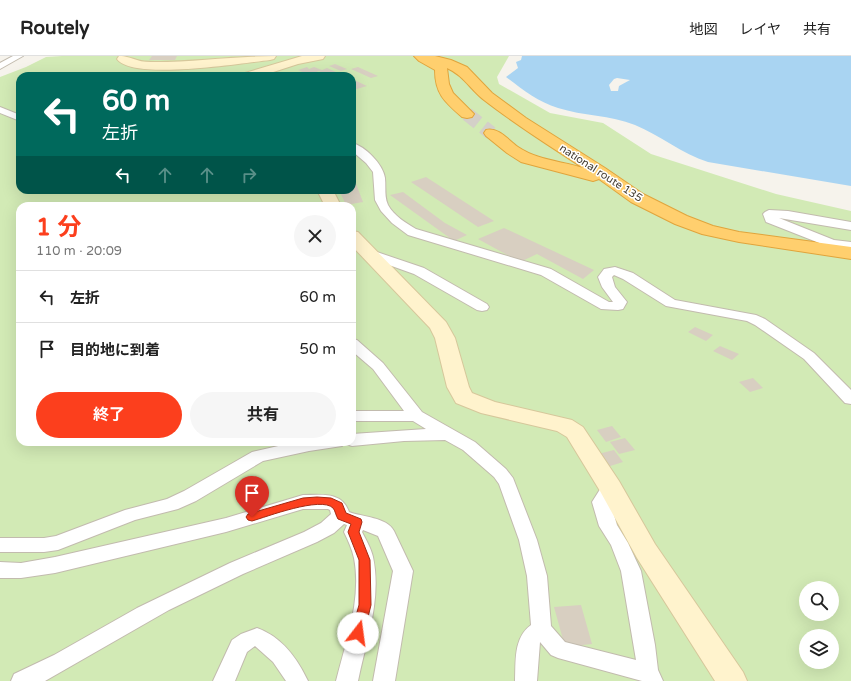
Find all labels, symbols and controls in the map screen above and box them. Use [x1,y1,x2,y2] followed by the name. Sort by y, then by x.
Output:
[20,17,89,39] text: Routely
[689,21,717,38] text: 地図
[739,21,781,38] text: レイヤ
[803,21,831,38] text: 共有
[102,84,170,118] text: 60 m
[36,88,88,140] icon: left
[102,122,138,144] text: 左折
[557,141,645,205] street label: national route 135
[112,164,134,186] icon: left
[154,164,176,186] icon: ahead
[196,164,218,186] icon: ahead
[238,164,260,186] icon: right
[36,213,81,242] text: 1 分
[294,215,336,257] button: close
[36,243,122,259] text: 110 m · 20:09
[36,286,58,308] icon: left
[299,288,336,306] text: 60 m
[70,289,100,307] text: 左折
[36,338,58,360] icon: arrive
[299,340,336,358] text: 50 m
[70,341,160,359] text: 目的地に到着
[36,392,182,438] button: 終了
[190,392,336,438] button: 共有
[235,476,269,517] pin
[241,482,263,504] icon: arrive
[799,581,839,669] map controls
[799,581,839,621] button: search
[337,612,379,654] position arrow
[799,629,839,669] button: layers

